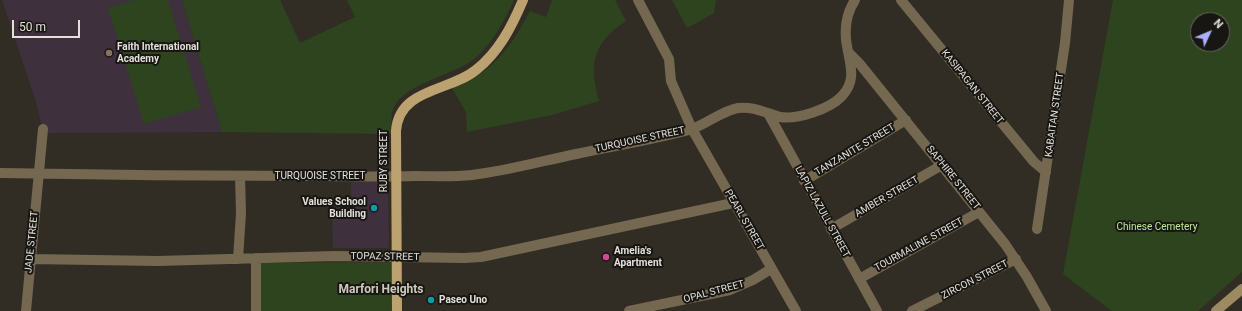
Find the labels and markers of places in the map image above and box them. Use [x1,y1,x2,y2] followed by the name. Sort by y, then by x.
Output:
[117,41,199,64] place label: Faith International Academy
[104,48,114,58] marker: Faith International Academy
[302,196,366,220] place label: Values School Building
[369,203,379,213] marker: Values School Building
[614,245,662,268] place label: Amelia's Apartment
[601,252,611,262] marker: Amelia's Apartment
[439,294,487,306] place label: Paseo Uno
[426,295,436,305] marker: Paseo Uno

